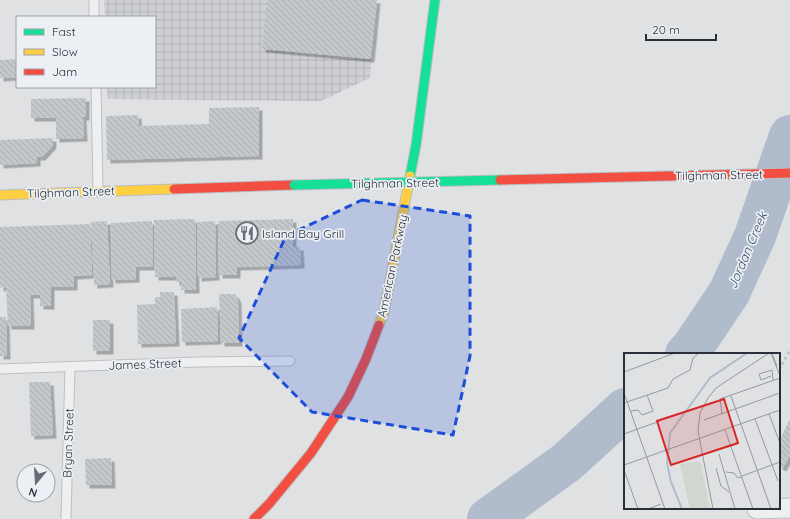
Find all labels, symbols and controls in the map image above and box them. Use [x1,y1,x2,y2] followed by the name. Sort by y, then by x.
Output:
[16,16,156,88] legend
[646,16,716,42] scale bar
[652,22,680,37] text: 20 m
[52,24,76,39] text: Fast
[52,44,78,59] text: Slow
[52,64,77,79] text: Jam
[675,167,763,183] street label: Tilghman Street
[351,175,439,191] street label: Tilghman Street
[27,183,115,201] street label: Tilghman Street
[724,208,771,291] water label: Jordan Creek
[374,213,410,319] street label: American Parkway
[234,220,260,246] restaurant icon: Island Bay Grill
[262,226,344,241] place label: Island Bay Grill
[624,353,780,509] inset map
[108,355,182,373] street label: James Street
[59,408,77,478] street label: Bryan Street
[16,463,56,503] north arrow
[27,485,39,500] text: N

